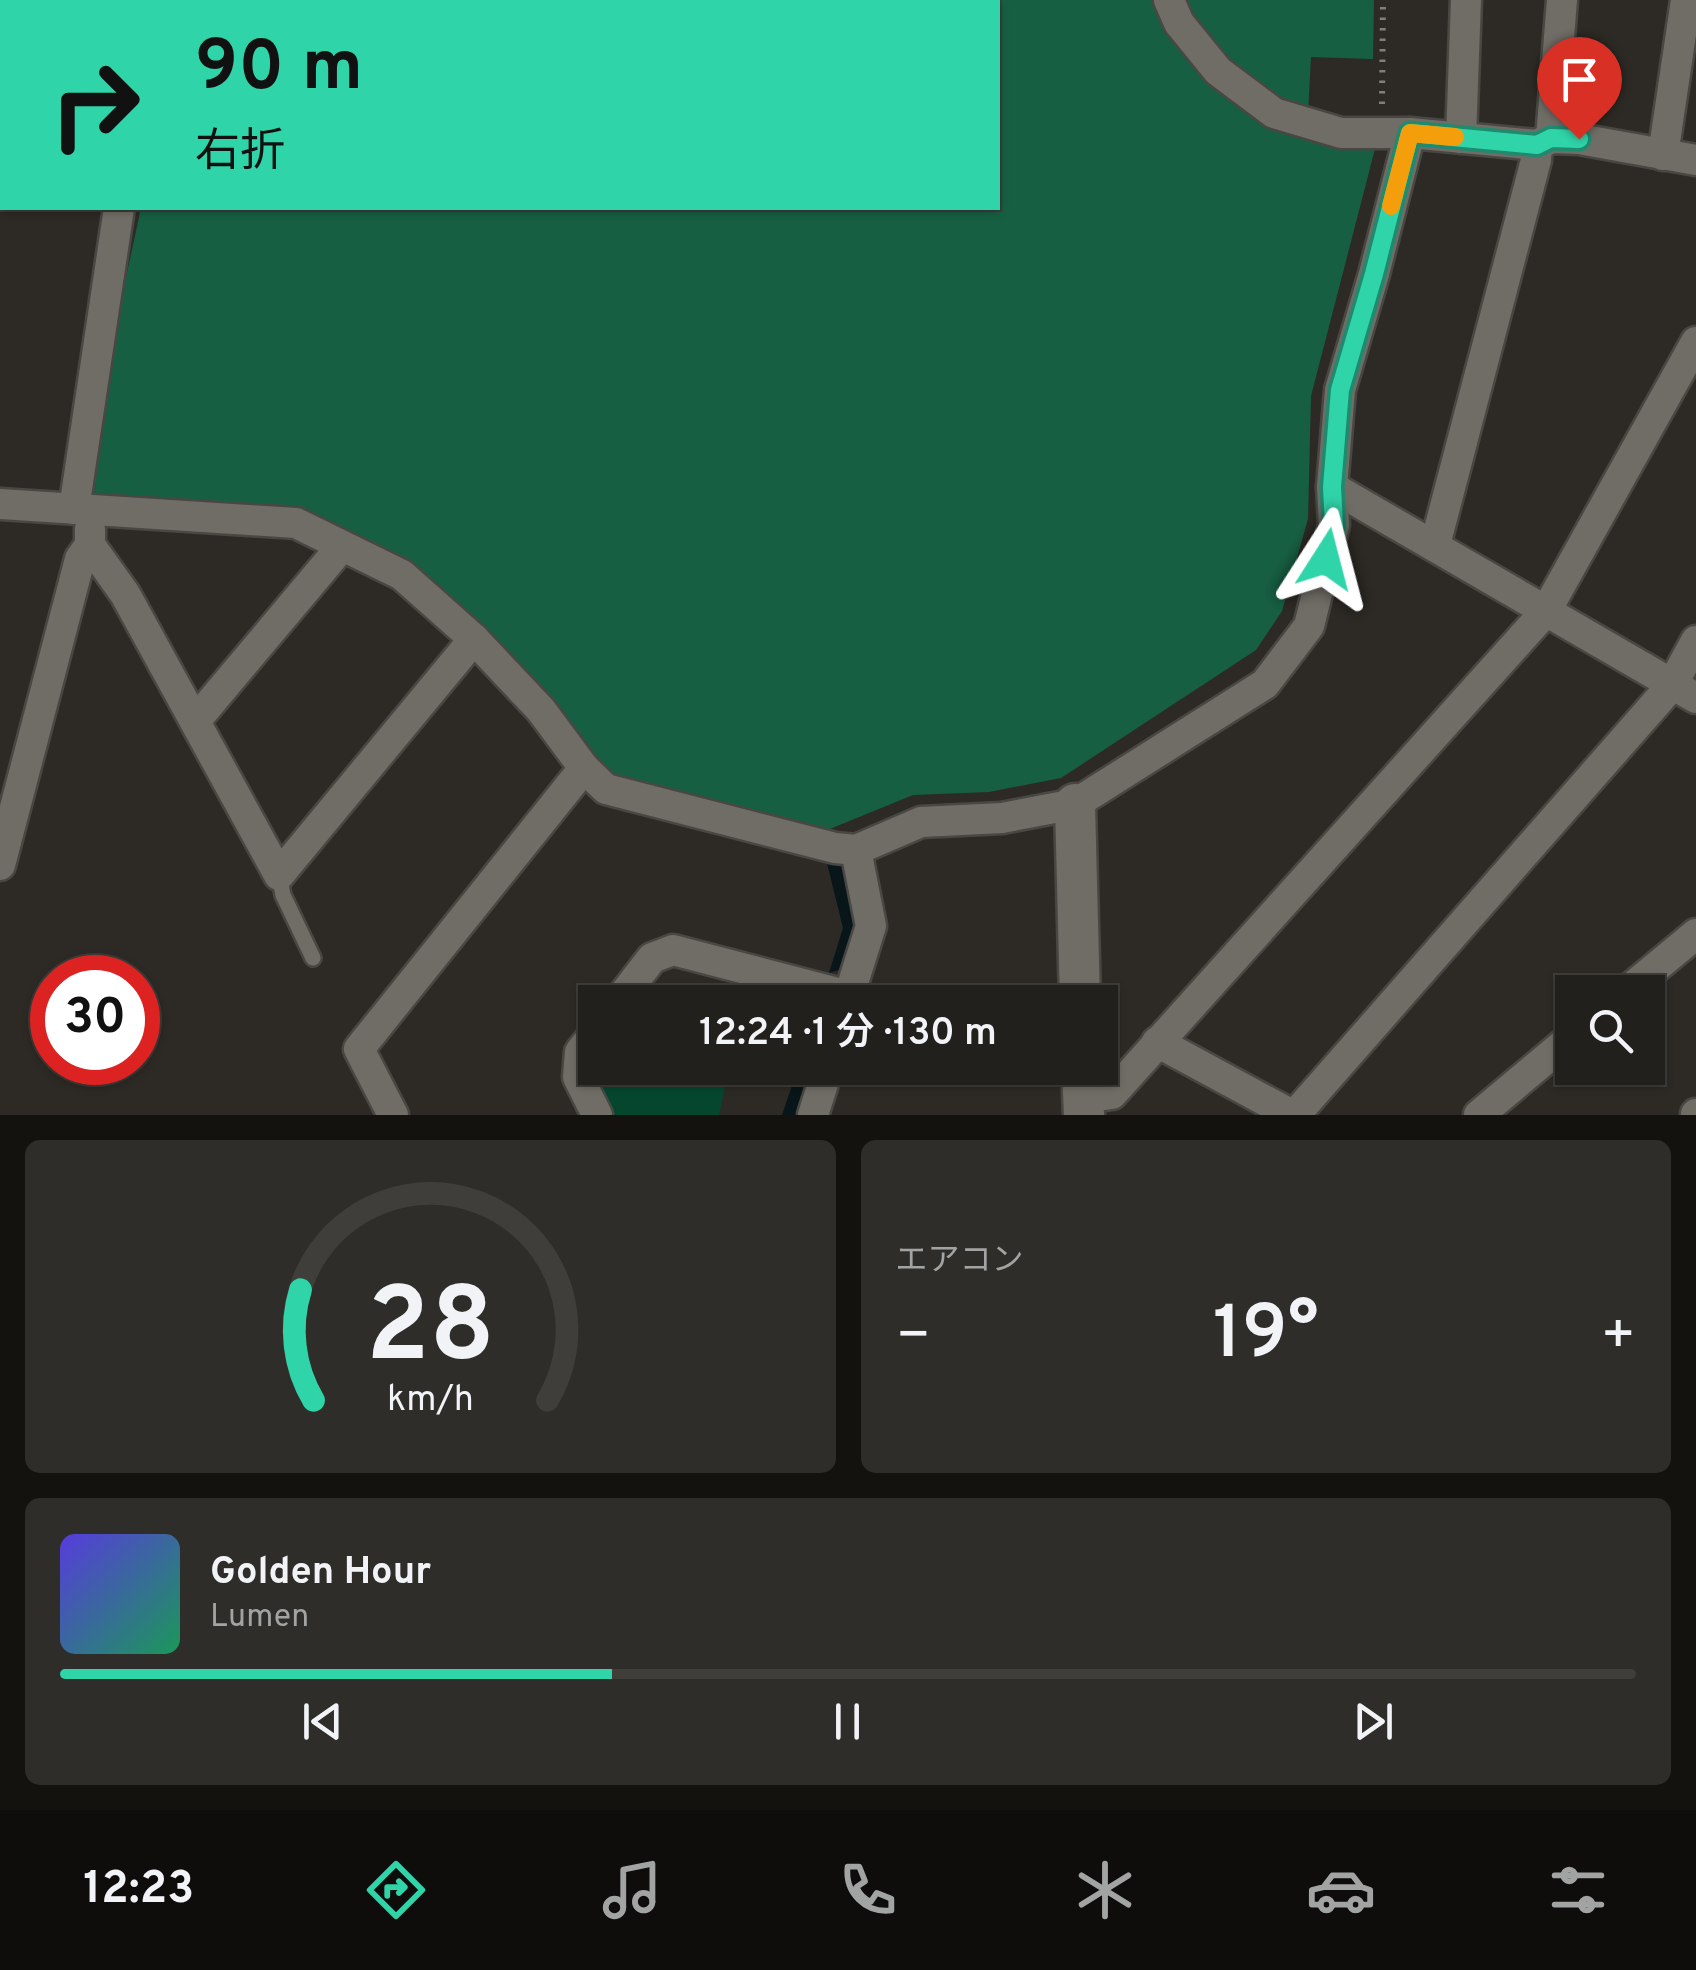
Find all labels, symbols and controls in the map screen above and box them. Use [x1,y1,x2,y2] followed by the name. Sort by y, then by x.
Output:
[195,26,363,115] text: 90 m
[1537,37,1622,140] pin
[30,40,160,170] icon: right
[1552,52,1607,107] icon: arrive
[195,125,285,182] text: 右折
[1274,507,1378,611] position arrow
[30,955,160,1085] speed limit sign: 30
[1555,975,1665,1085] map controls
[1555,975,1665,1085] button: search
[699,1010,997,1059] text: 12:24 · 1 分 · 130 m
[896,1242,1024,1282] text: エアコン
[366,1266,495,1398] text: 28
[1213,1290,1319,1385] text: 19°
[896,1303,931,1373] text: −
[1601,1303,1636,1373] text: +
[387,1378,474,1424] text: km/h
[210,1549,431,1598] text: Golden Hour
[210,1598,309,1638] text: Lumen
[295,1694,350,1749] icon: previous
[820,1694,875,1749] icon: pause
[1346,1694,1401,1749] icon: next
[361,1855,431,1925] icon: directions
[597,1855,667,1925] icon: music
[833,1855,903,1925] icon: phone
[1070,1855,1140,1925] icon: climate
[1306,1855,1376,1925] icon: car
[1543,1855,1613,1925] icon: filters
[83,1862,194,1919] text: 12:23

